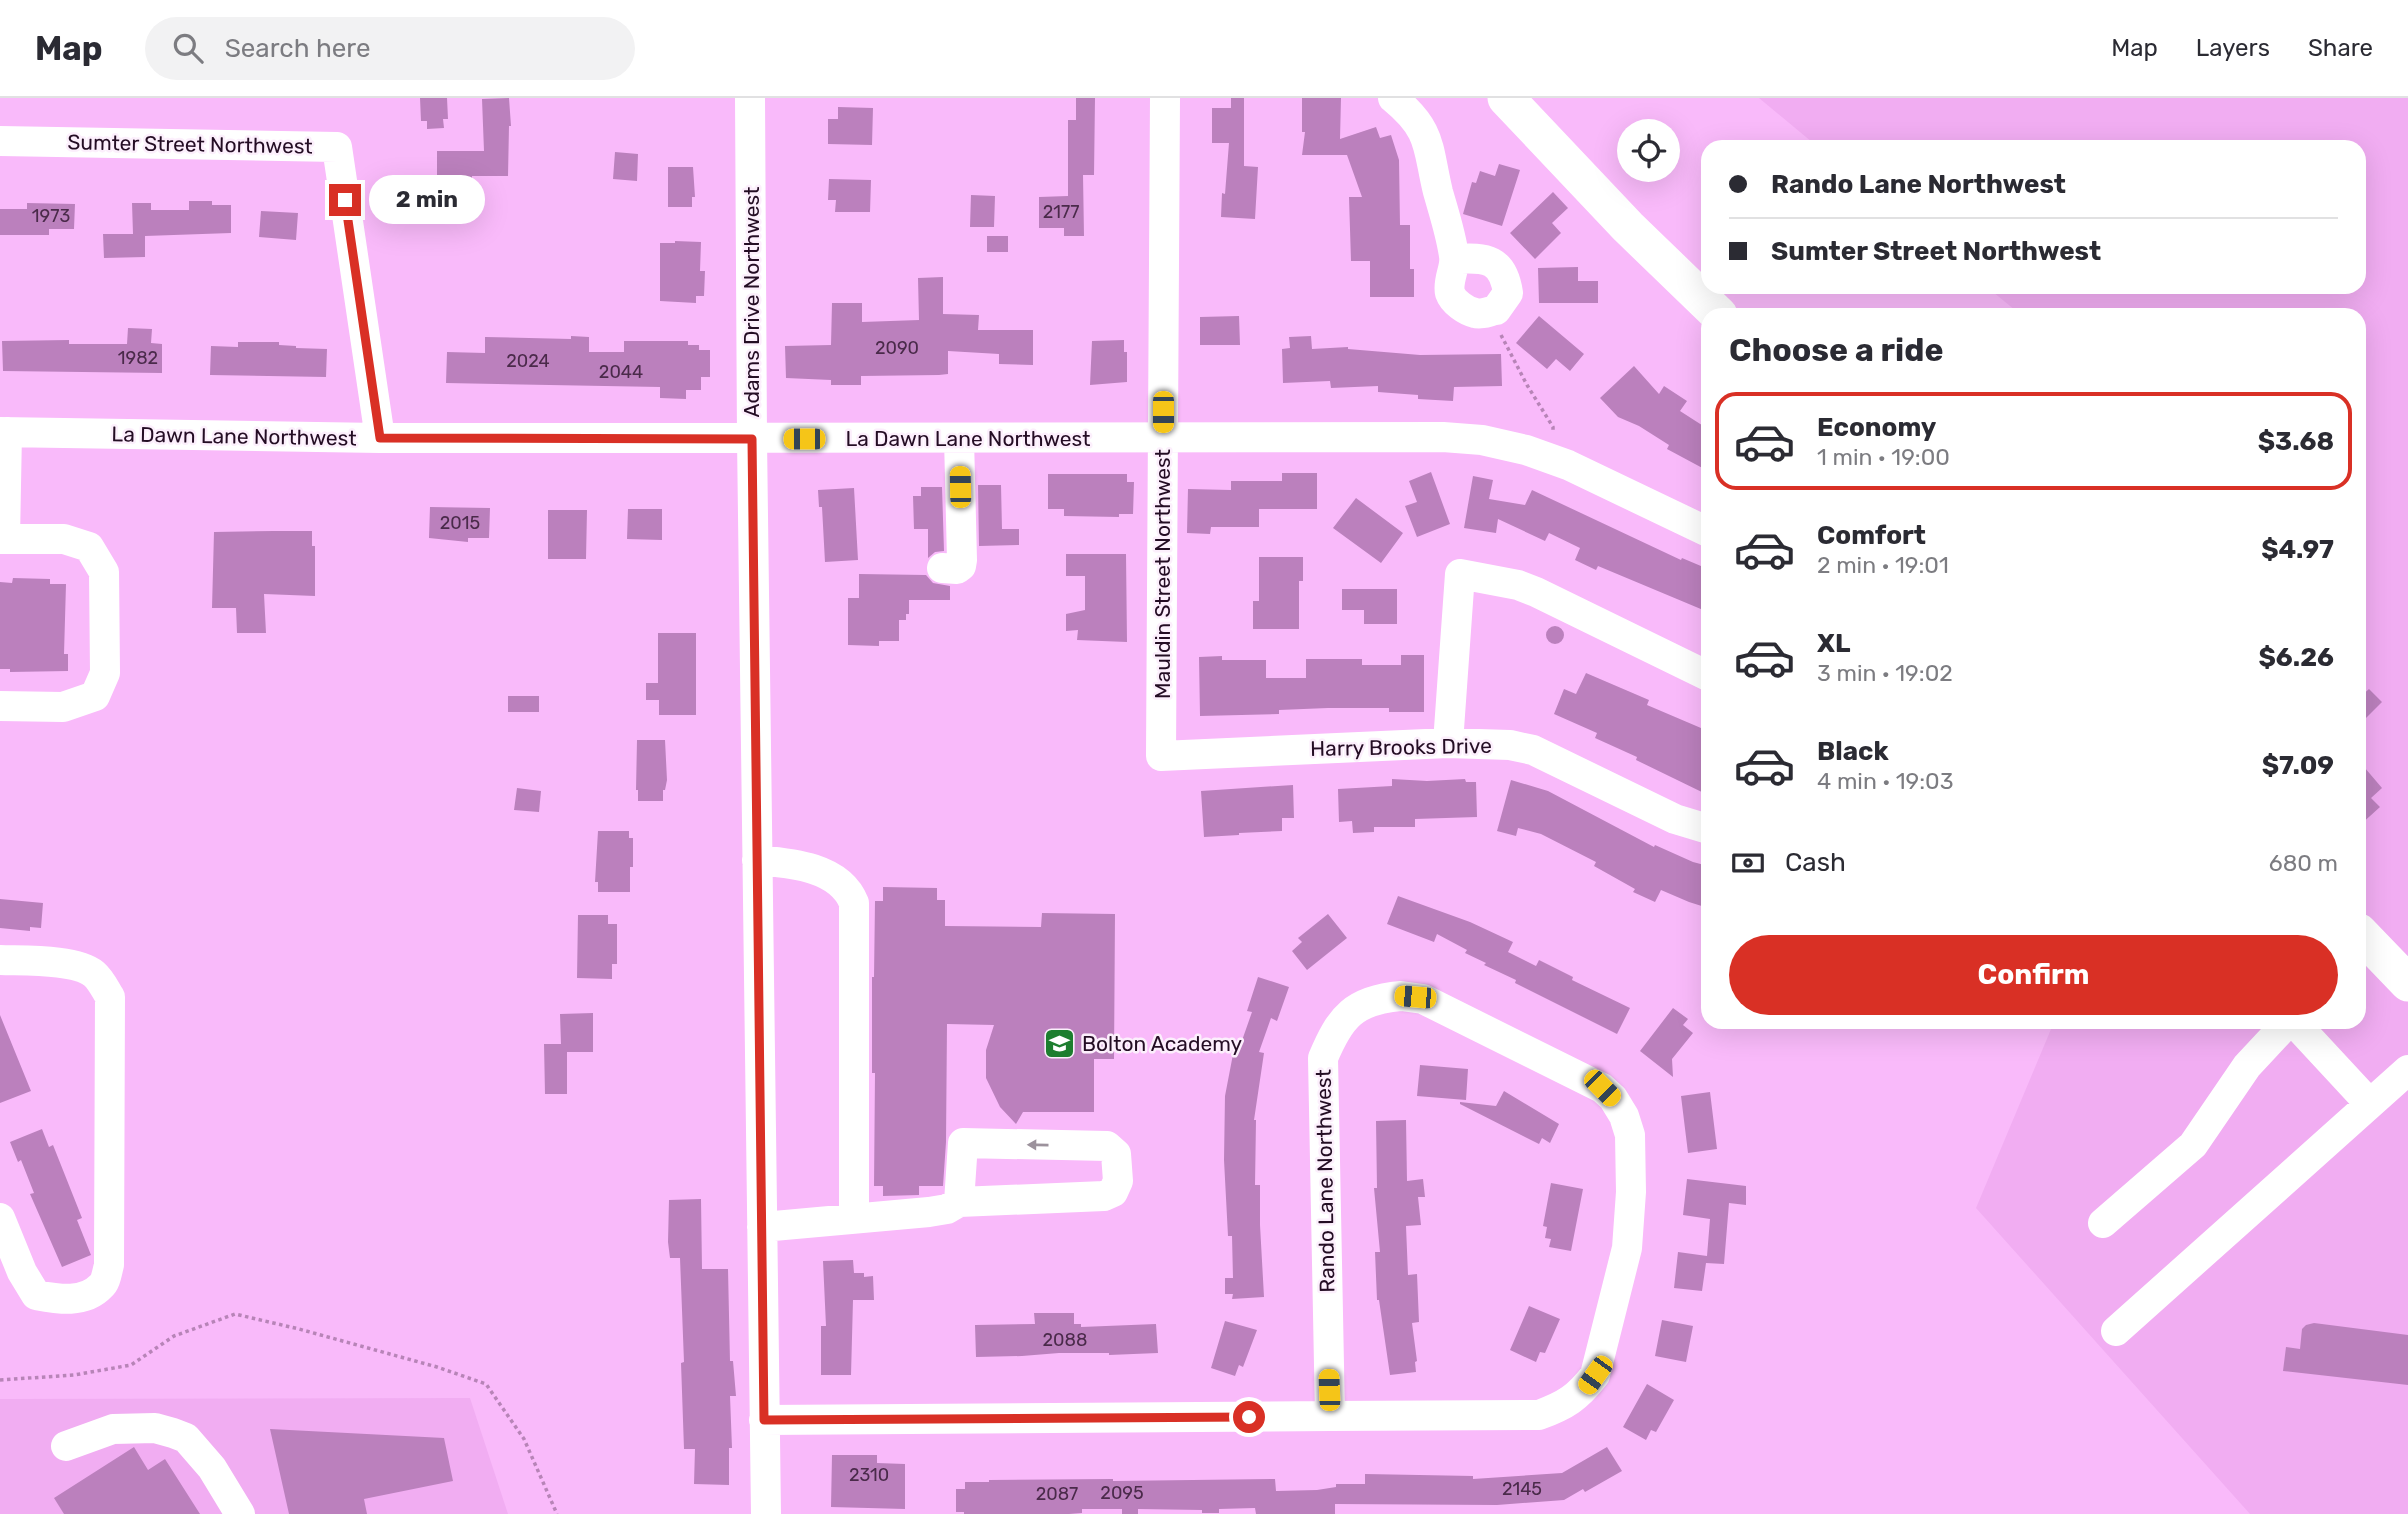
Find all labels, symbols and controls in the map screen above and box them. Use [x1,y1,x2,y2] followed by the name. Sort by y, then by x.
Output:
[145,17,635,80] search box
[35,29,103,68] text: Map
[169,29,207,67] icon: search
[225,33,370,64] text: Search here
[2111,34,2158,62] text: Map
[2196,34,2270,62] text: Layers
[2308,34,2373,62] text: Share
[1617,119,1680,182] map controls
[1617,119,1680,182] button: locate
[67,129,313,159] street label: Sumter Street Northwest
[1771,169,2066,200] text: Rando Lane Northwest
[370,176,485,224] callout: 2 min
[329,184,361,216] route end
[396,185,458,213] text: 2 min
[739,187,764,417] street label: Adams Drive Northwest
[1043,201,1079,223] house number: 2177
[32,205,70,227] house number: 1973
[1771,236,2101,267] text: Sumter Street Northwest
[1729,331,1943,369] text: Choose a ride
[875,337,919,359] house number: 2090
[118,347,158,369] house number: 1982
[506,350,550,372] house number: 2024
[599,361,643,383] house number: 2044
[1153,391,1174,433] car
[1733,410,1796,473] icon: car
[1817,412,1936,443] text: Economy
[111,421,357,451] street label: La Dawn Lane Northwest
[845,426,1091,451] street label: La Dawn Lane Northwest
[2258,426,2334,457] text: $3.68
[784,429,826,450] car
[1817,443,1950,471] text: 1 min · 19:00
[1150,449,1175,699] street label: Mauldin Street Northwest
[950,466,971,508] car
[440,512,480,534] house number: 2015
[1733,518,1796,581] icon: car
[1817,520,1926,551] text: Comfort
[2261,534,2334,565] text: $4.97
[1817,551,1949,579] text: 2 min · 19:01
[1733,626,1796,689] icon: car
[1817,628,1850,659] text: XL
[2258,642,2334,673] text: $6.26
[1817,659,1953,687] text: 3 min · 19:02
[1310,733,1492,761] street label: Harry Brooks Drive
[1733,734,1796,797] icon: car
[1817,736,1889,767] text: Black
[2262,750,2334,781] text: $7.09
[1817,767,1954,795] text: 4 min · 19:03
[1729,844,1767,882] icon: cash
[1785,847,1846,878] text: Cash
[2269,849,2338,877] text: 680 m
[1729,935,2338,1015] button: Confirm
[1394,985,1437,1009] car
[1042,1026,1076,1060] school or university icon: Bolton Academy
[1082,1031,1242,1056] place label: Bolton Academy
[1580,1066,1625,1110] car
[1311,1069,1339,1293] street label: Rando Lane Northwest
[1027,1139,1049,1150] one-way arrow
[1043,1329,1087,1351] house number: 2088
[1575,1352,1616,1398] car
[1318,1369,1341,1411] car
[1233,1401,1265,1433] route start
[849,1464,889,1486] house number: 2310
[1502,1478,1542,1500] house number: 2145
[1100,1482,1144,1504] house number: 2095
[1036,1483,1078,1505] house number: 2087

